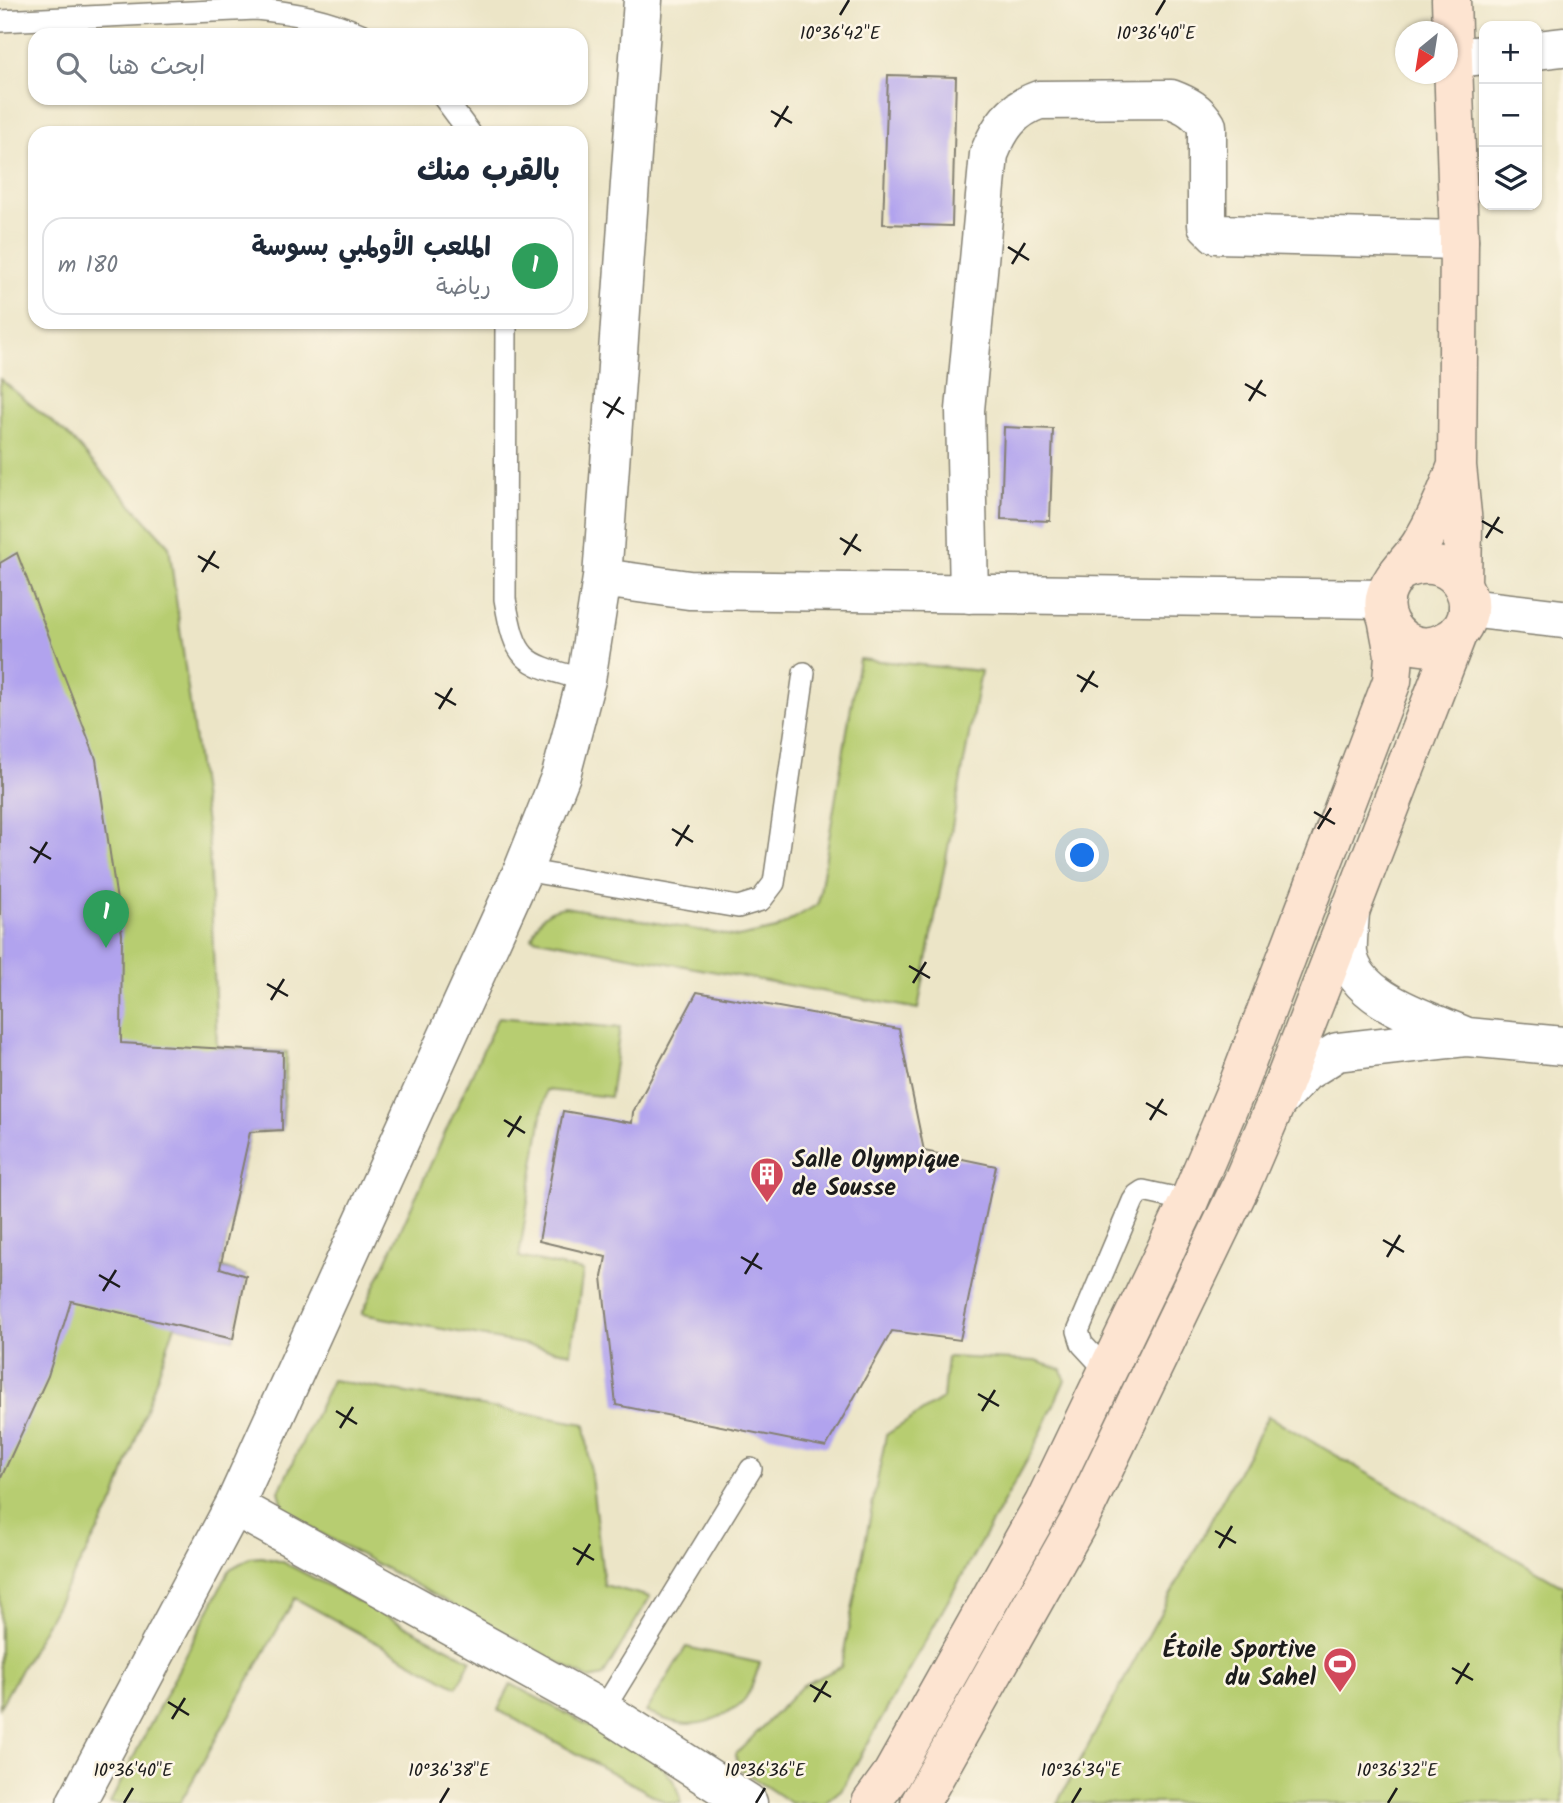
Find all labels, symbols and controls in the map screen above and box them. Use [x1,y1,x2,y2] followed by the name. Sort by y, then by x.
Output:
[800,20,881,49] text: 10°36'42"E
[1116,20,1196,49] text: 10°36'40"E
[1395,21,1458,84] north arrow
[1479,21,1542,210] map controls
[1479,21,1542,84] button: +
[28,28,588,105] search box
[108,46,205,88] text: ابحث هنا
[52,48,90,86] icon: search
[1479,84,1542,147] button: −
[1479,147,1542,210] button: layers
[417,148,560,196] text: بالقرب منك
[252,227,491,269] text: الملعب الأولمبي بسوسة
[58,248,118,284] text: 180 m
[532,248,538,284] text: 1
[436,270,491,306] text: رياضة
[1065,838,1099,872] your location
[83,890,129,948] pin: 1
[792,1141,960,1208] place label: Salle Olympique de Sousse
[748,1155,786,1204] building icon: Salle Olympique de Sousse
[1163,1631,1317,1698] place label: Étoile Sportive du Sahel
[1321,1645,1359,1694] sports icon: Étoile Sportive du Sahel
[93,1757,173,1786] text: 10°36'40"E
[408,1757,490,1786] text: 10°36'38"E
[725,1757,806,1786] text: 10°36'36"E
[1041,1757,1122,1786] text: 10°36'34"E
[1357,1757,1438,1786] text: 10°36'32"E

